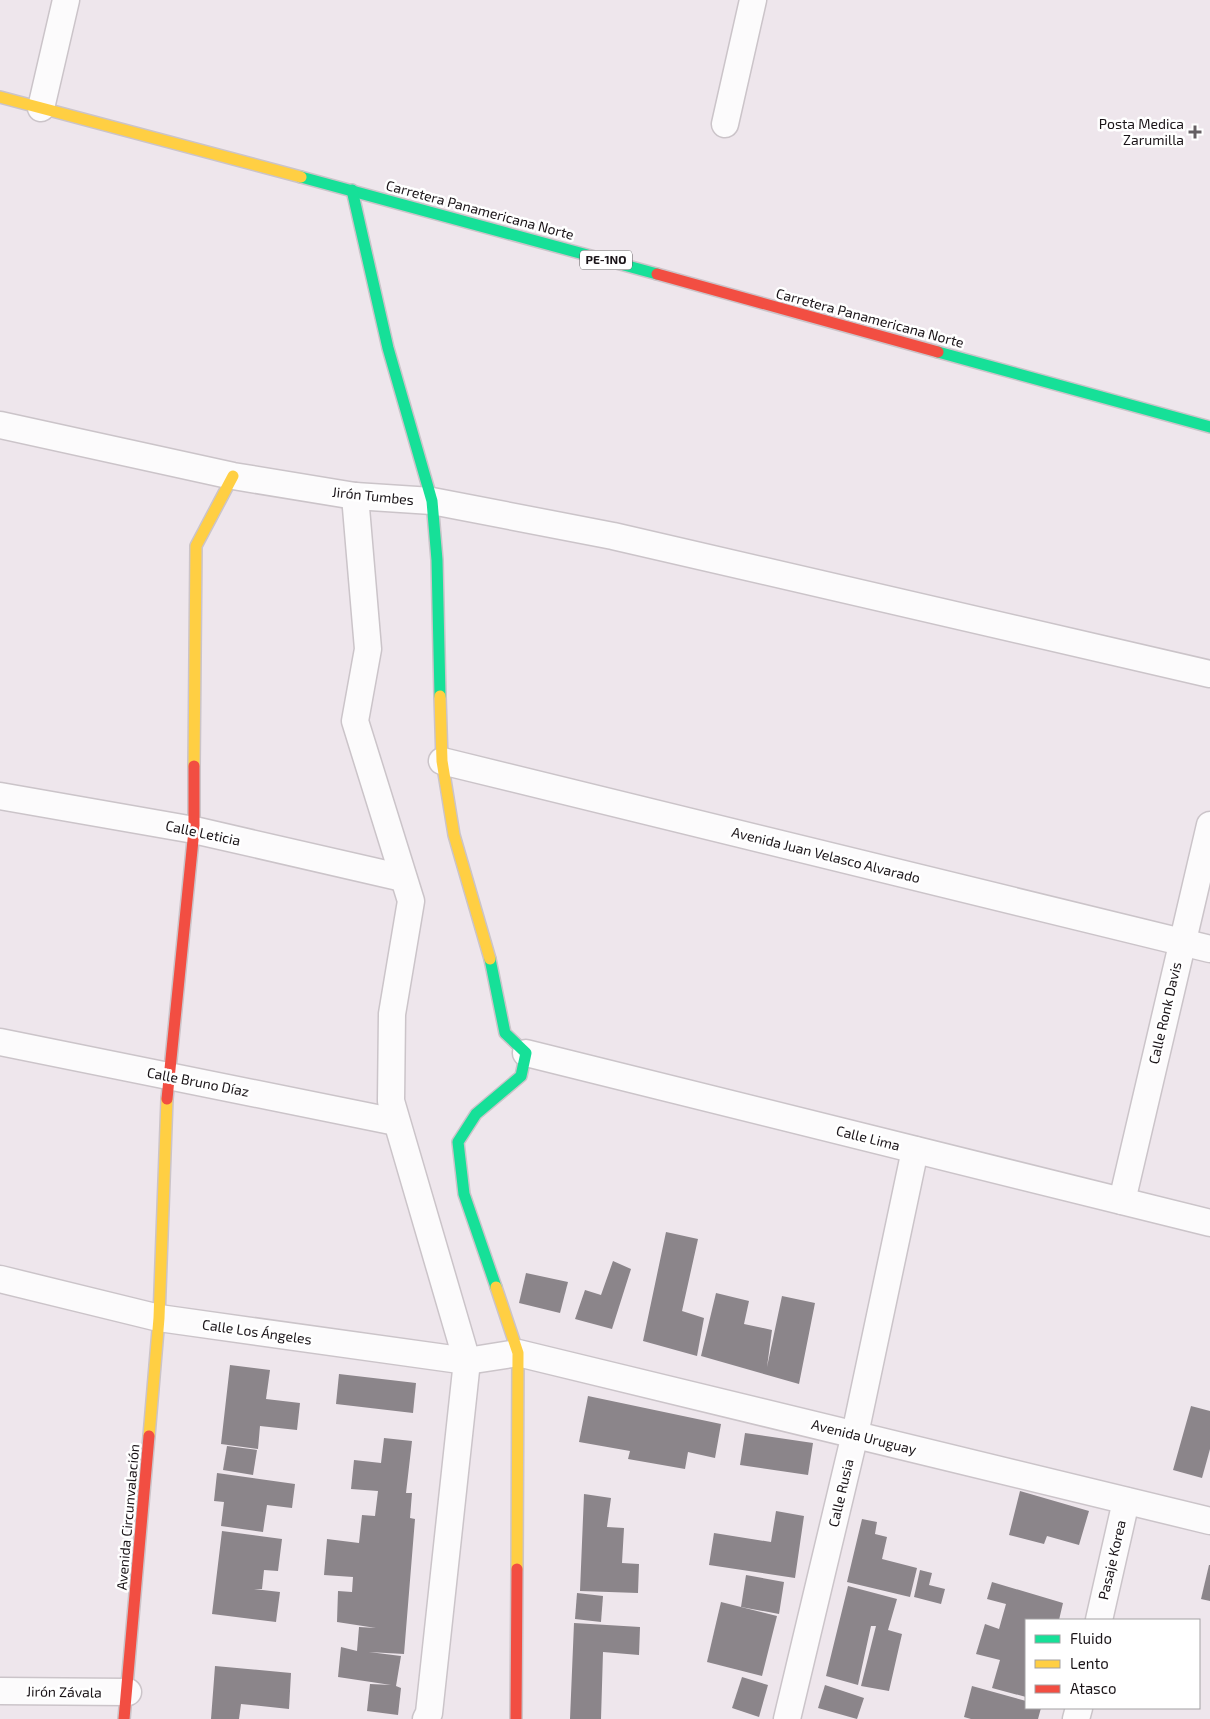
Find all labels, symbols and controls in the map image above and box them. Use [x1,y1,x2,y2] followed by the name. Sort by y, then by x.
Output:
[1099,115,1184,148] place label: Posta Medica Zarumilla
[1188,125,1202,139] marker: Posta Medica Zarumilla
[384,176,576,243] street label: Carretera Panamericana Norte
[580,250,632,270] road number: PE-1NO
[774,284,966,351] street label: Carretera Panamericana Norte
[331,483,415,508] street label: Jirón Tumbes
[164,816,242,849] street label: Calle Leticia
[730,823,922,886] street label: Avenida Juan Velasco Alvarado
[1144,960,1185,1066] street label: Calle Ronk Davis
[146,1063,251,1100] street label: Calle Bruno Díaz
[834,1121,902,1154] street label: Calle Lima
[201,1315,313,1348] street label: Calle Los Ángeles
[810,1415,919,1458] street label: Avenida Uruguay
[113,1443,142,1591] street label: Avenida Circunvalación
[824,1457,857,1529] street label: Calle Rusia
[1094,1518,1129,1602] street label: Pasaje Korea
[1025,1619,1200,1709] legend
[1070,1629,1112,1647] text: Fluido
[1070,1654,1109,1672] text: Lento
[1070,1679,1116,1697] text: Atasco
[26,1682,102,1701] street label: Jirón Závala

